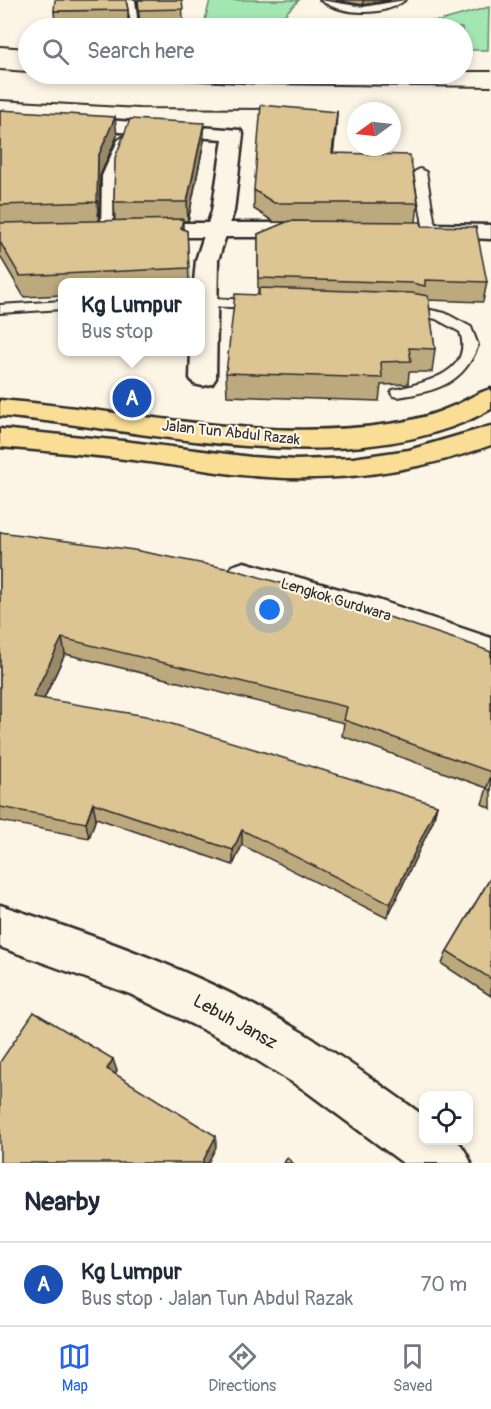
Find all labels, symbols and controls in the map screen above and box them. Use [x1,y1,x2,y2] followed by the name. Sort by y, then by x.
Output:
[18,18,473,84] search box
[39,35,72,68] icon: search
[87,37,194,65] text: Search here
[347,102,401,156] north arrow
[58,278,205,356] popup
[81,291,182,319] text: Kg Lumpur
[81,319,153,344] text: Bus stop
[112,376,152,420] pin: A
[161,416,302,450] street label: Jalan Tun Abdul Razak
[278,574,394,626] street label: Lengkok Gurdwara
[255,595,284,624] your location
[189,989,281,1055] street label: Lebuh Jansz
[419,1091,473,1145] map controls
[419,1091,473,1145] button: locate
[24,1186,100,1218] text: Nearby
[81,1258,182,1286] text: Kg Lumpur
[37,1272,50,1297] text: A
[421,1272,467,1297] text: 70 m
[81,1286,353,1311] text: Bus stop · Jalan Tun Abdul Razak
[58,1340,91,1396] tab: Map
[208,1340,276,1396] tab: Directions
[393,1340,433,1396] tab: Saved

